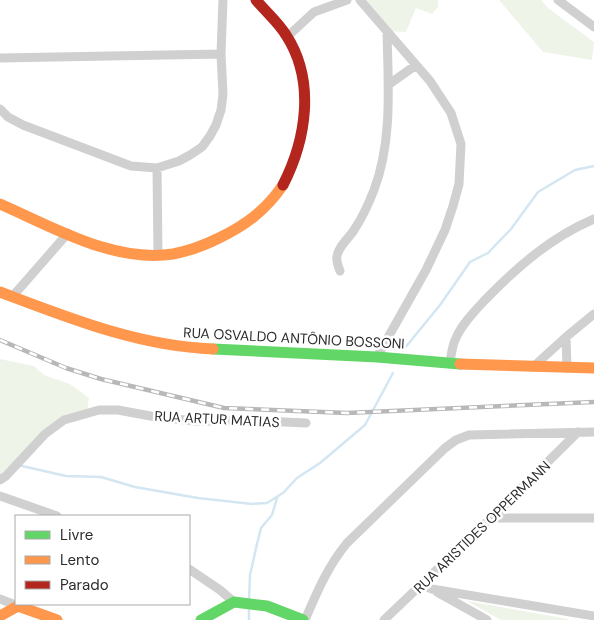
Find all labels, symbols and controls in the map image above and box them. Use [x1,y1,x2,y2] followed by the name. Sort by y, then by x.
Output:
[183,323,405,353] street label: RUA OSVALDO ANTÔNIO BOSSONI
[154,407,280,431] street label: RUA ARTUR MATIAS
[410,457,554,597] street label: RUA ARISTIDES OPPERMANN
[15,515,190,605] legend
[60,525,93,545] text: Livre
[60,550,99,570] text: Lento
[60,575,109,595] text: Parado

